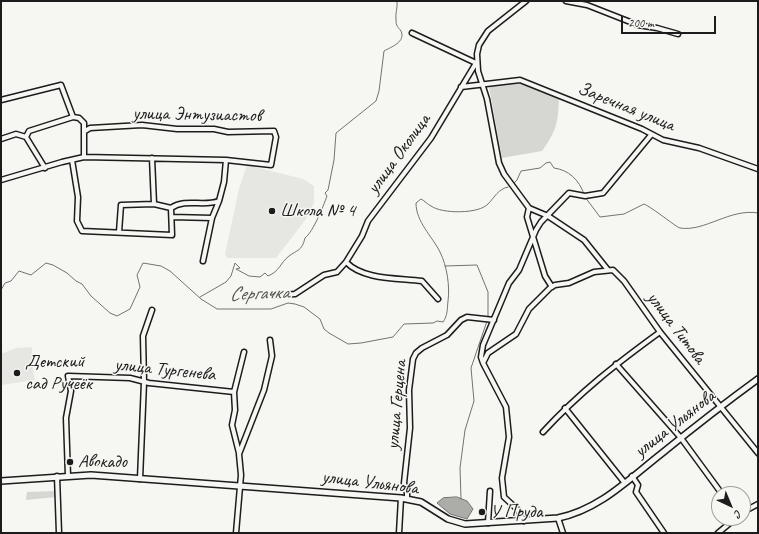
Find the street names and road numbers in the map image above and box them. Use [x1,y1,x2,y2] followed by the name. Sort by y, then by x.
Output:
[574,77,678,137] street label: Заречная улица
[132,102,262,128] street label: улица Энтузиастов
[362,110,436,198] street label: улица Околица
[641,287,711,369] street label: улица Титова
[113,353,217,387] street label: улица Тургенева
[382,359,412,451] street label: улица Герцена
[630,385,720,463] street label: улица Ульянова
[321,466,419,500] street label: улица Ульянова

